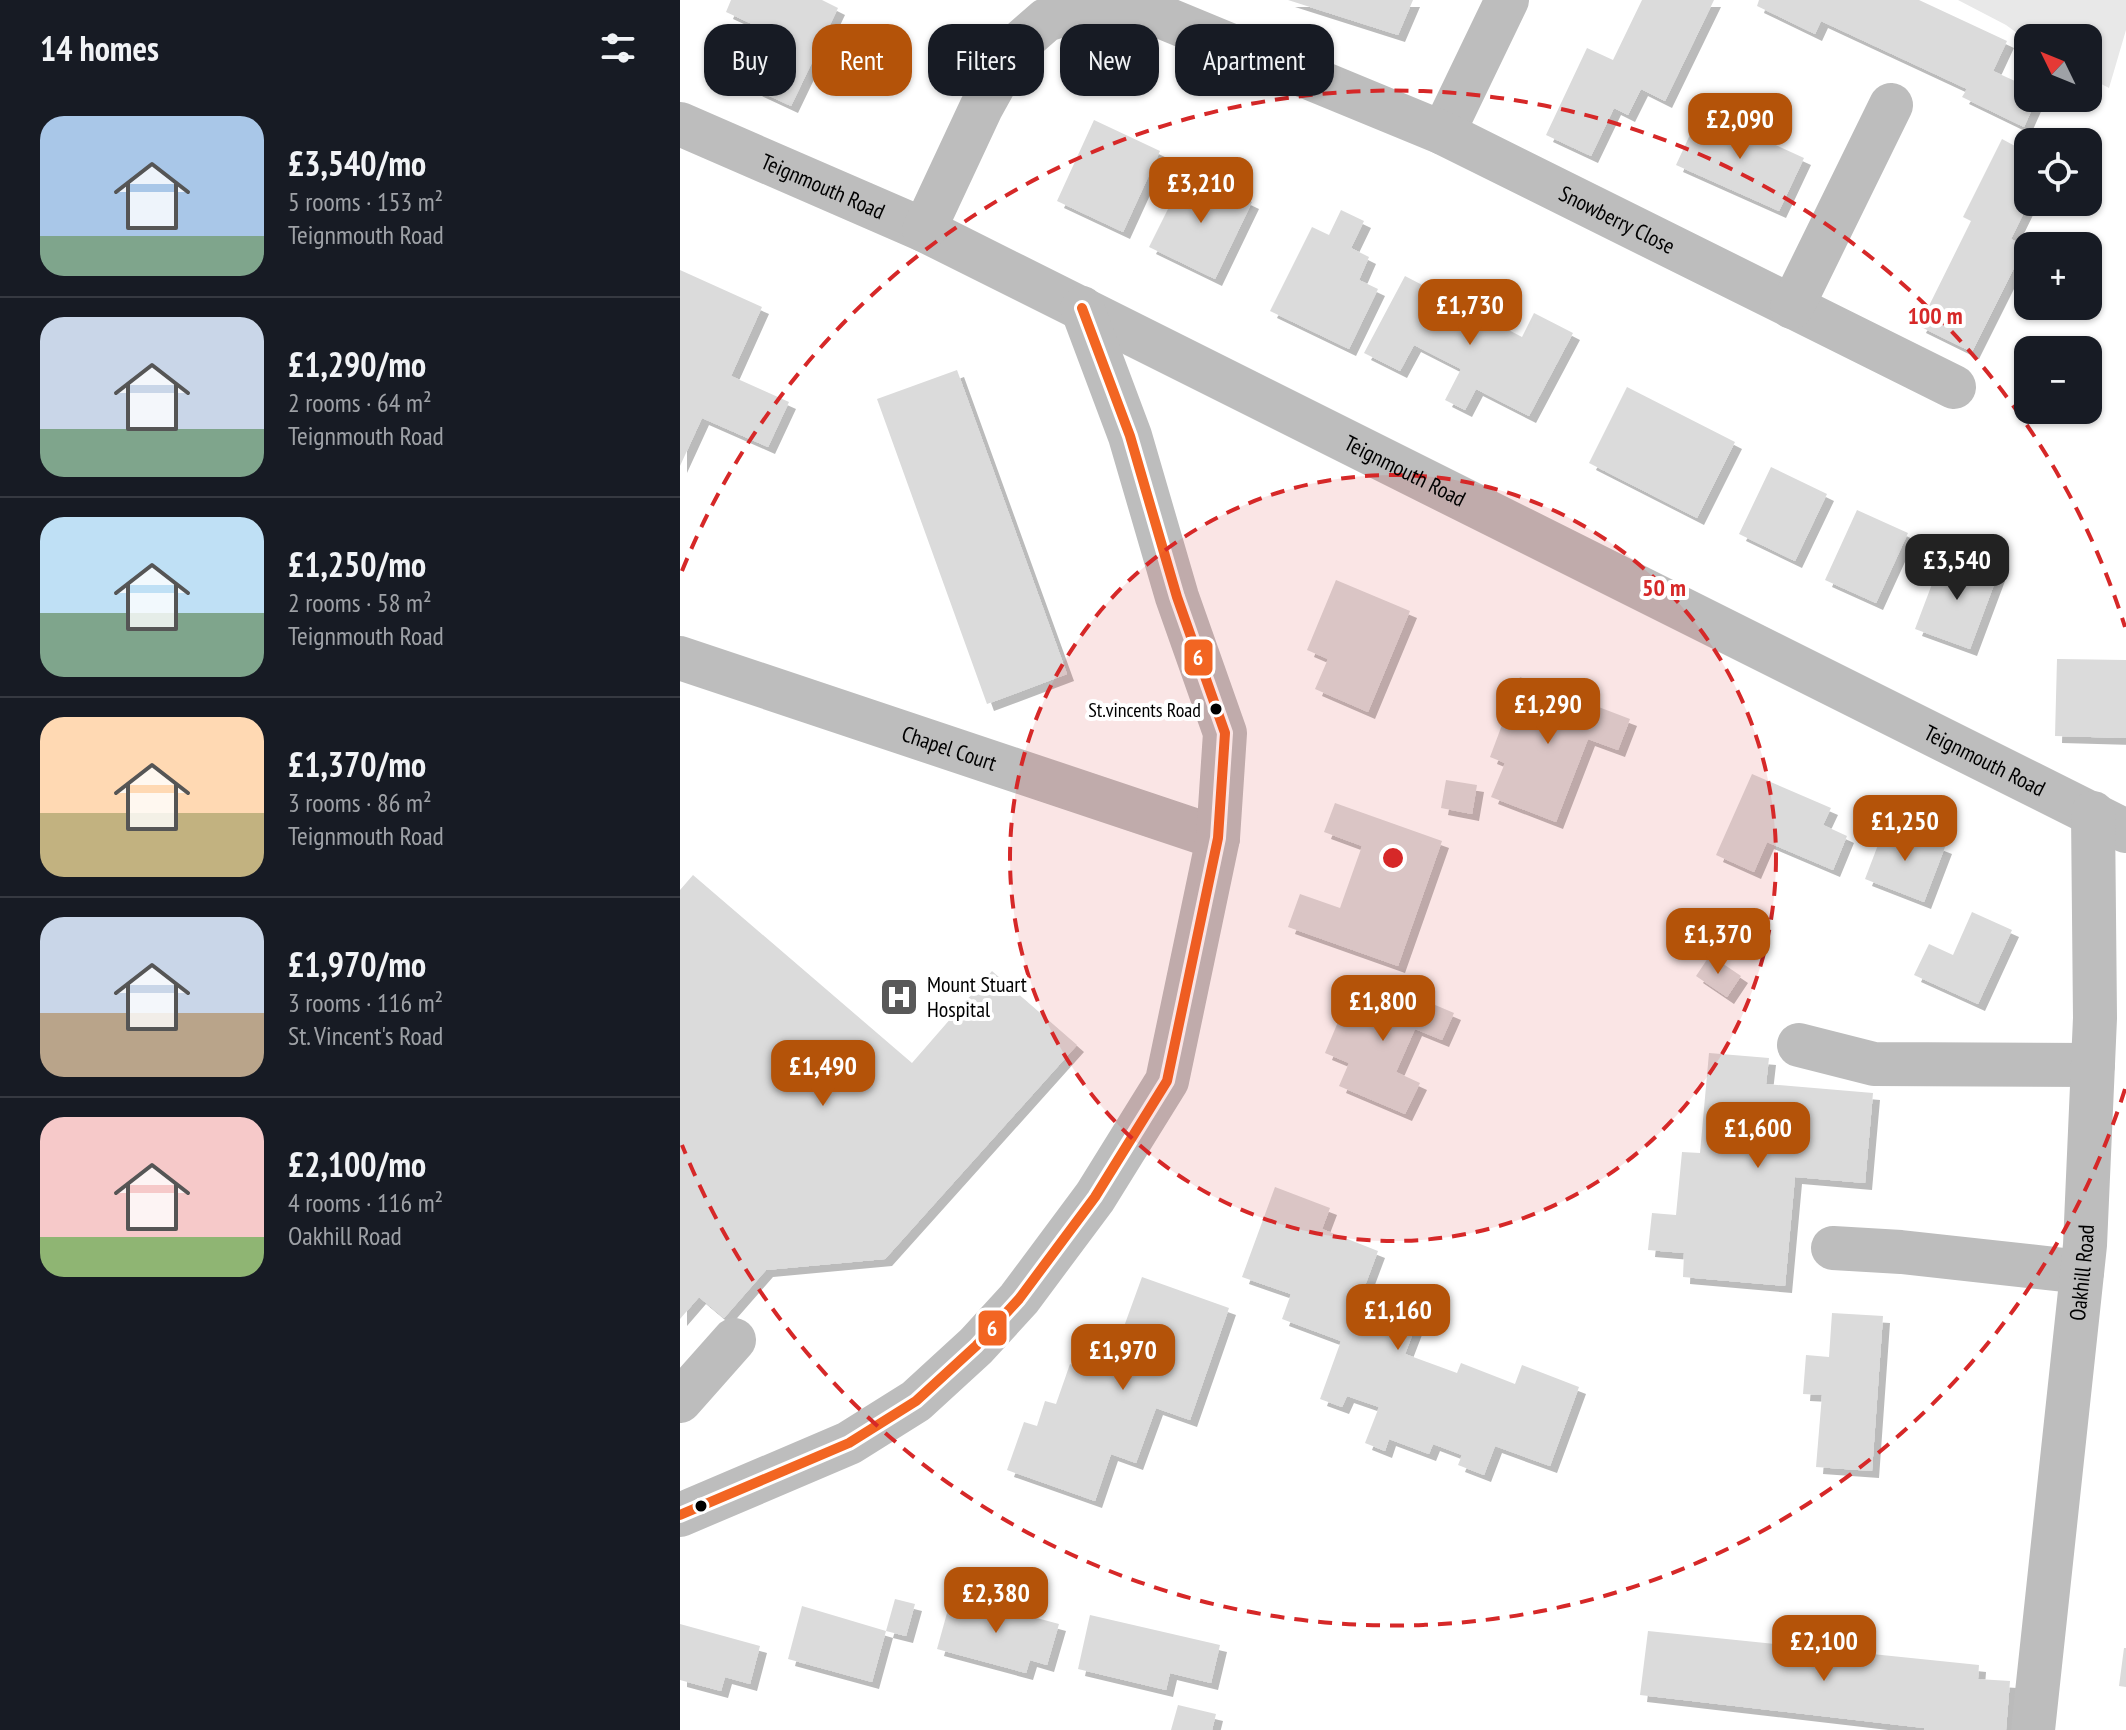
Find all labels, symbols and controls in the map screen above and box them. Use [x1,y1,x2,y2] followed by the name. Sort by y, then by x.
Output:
[704,24,796,96] chip: Buy
[812,24,912,96] chip: Rent
[928,24,1044,96] chip: Filters
[1060,24,1159,96] chip: New
[1175,24,1334,96] chip: Apartment
[2014,24,2102,112] north arrow
[2014,24,2102,424] map controls
[40,26,159,70] text: 14 homes
[596,26,640,70] icon: filters
[1675,93,1805,161] pin: £2,090
[1706,102,1774,135] text: £2,090
[2014,128,2102,216] button: locate
[288,141,426,185] text: £3,540/mo
[757,147,889,225] street label: Teignmouth Road
[104,148,200,244] icon: home
[1136,157,1266,225] pin: £3,210
[1167,166,1235,199] text: £3,210
[1555,179,1680,260] street label: Snowberry Close
[288,185,443,218] text: 5 rooms · 153 m²
[288,218,444,251] text: Teignmouth Road
[2014,232,2102,320] button: +
[1405,279,1535,347] pin: £1,730
[1436,288,1504,321] text: £1,730
[1907,300,1963,331] text: 100 m
[2014,336,2102,424] button: −
[288,342,426,386] text: £1,290/mo
[104,349,200,445] icon: home
[288,386,432,419] text: 2 rooms · 64 m²
[288,419,444,452] text: Teignmouth Road
[1340,429,1470,513] street label: Teignmouth Road
[1892,534,2022,602] pin: £3,540
[288,542,426,586] text: £1,250/mo
[1923,543,1991,576] text: £3,540
[104,549,200,645] icon: home
[1642,572,1686,603] text: 50 m
[288,586,432,619] text: 2 rooms · 58 m²
[288,619,444,652] text: Teignmouth Road
[1183,638,1214,677] line badge: 6
[1193,643,1203,671] text: 6
[1483,678,1613,746] pin: £1,290
[1514,687,1582,720] text: £1,290
[1088,697,1201,723] place label: St.vincents Road
[1208,701,1224,717] marker: St.vincents Road
[1919,718,2050,802] street label: Teignmouth Road
[898,719,1000,777] street label: Chapel Court
[288,742,426,786] text: £1,370/mo
[104,749,200,845] icon: home
[288,786,432,819] text: 3 rooms · 86 m²
[1840,795,1970,863] pin: £1,250
[1871,804,1939,837] text: £1,250
[288,819,444,852] text: Teignmouth Road
[1379,844,1407,872] centre of rings
[1653,908,1783,976] pin: £1,370
[1684,917,1752,950] text: £1,370
[288,942,426,986] text: £1,970/mo
[104,949,200,1045] icon: home
[927,970,1027,1023] place label: Mount Stuart Hospital
[1318,975,1448,1043] pin: £1,800
[878,976,920,1018] hospital icon: Mount Stuart Hospital
[1349,984,1417,1017] text: £1,800
[288,986,443,1019] text: 3 rooms · 116 m²
[288,1019,443,1052] text: St. Vincent's Road
[758,1040,888,1108] pin: £1,490
[789,1049,857,1082] text: £1,490
[1693,1102,1823,1170] pin: £1,600
[1724,1111,1792,1144] text: £1,600
[288,1142,426,1186] text: £2,100/mo
[104,1149,200,1245] icon: home
[288,1186,443,1219] text: 4 rooms · 116 m²
[288,1219,402,1252] text: Oakhill Road
[2063,1224,2100,1322] street label: Oakhill Road
[1333,1284,1463,1352] pin: £1,160
[1364,1293,1432,1326] text: £1,160
[977,1309,1008,1347] line badge: 6
[987,1314,997,1342] text: 6
[1058,1324,1188,1392] pin: £1,970
[1089,1333,1157,1366] text: £1,970
[693,1498,709,1514] unlabelled marker
[931,1567,1061,1635] pin: £2,380
[962,1576,1030,1609] text: £2,380
[1759,1615,1889,1683] pin: £2,100
[1790,1624,1858,1657] text: £2,100

